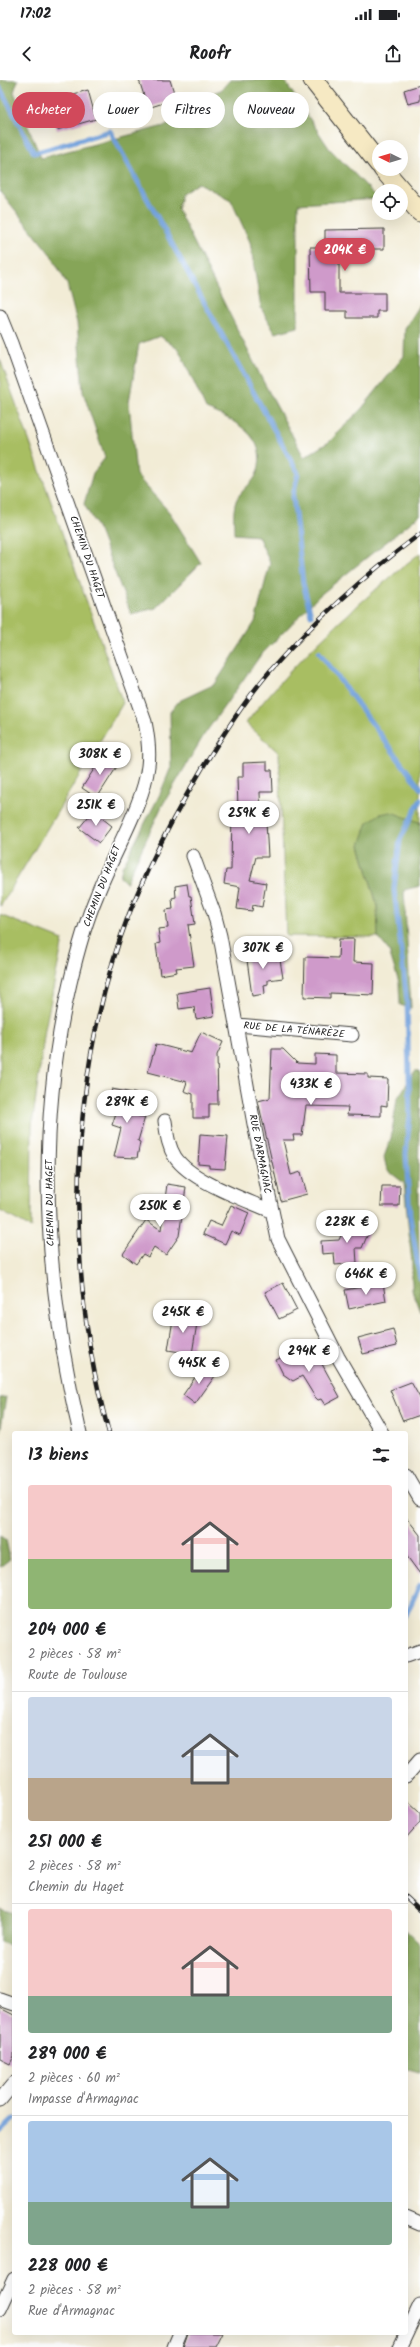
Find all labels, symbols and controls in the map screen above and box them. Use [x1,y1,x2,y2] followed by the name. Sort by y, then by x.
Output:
[20,2,52,26] text: 17:02
[189,40,231,69] text: Roofr
[16,43,38,65] icon: back
[382,43,404,65] icon: share
[12,92,85,128] chip: Acheter
[93,92,153,128] chip: Louer
[161,92,225,128] chip: Filtres
[233,92,309,128] chip: Nouveau
[372,140,408,176] north arrow
[372,140,408,220] map controls
[372,184,408,220] button: locate
[312,238,378,272] pin: 204K €
[324,240,366,261] text: 204K €
[65,513,109,602] street label: CHEMIN DU HAGET
[67,742,133,776] pin: 308K €
[79,744,121,765] text: 308K €
[63,793,129,827] pin: 251K €
[76,795,116,816] text: 251K €
[216,801,282,835] pin: 259K €
[228,803,270,824] text: 259K €
[79,841,126,929] street label: CHEMIN DU HAGET
[230,936,296,970] pin: 307K €
[243,938,284,959] text: 307K €
[243,1018,346,1042] street label: RUE DE LA TÉNARÈZE
[278,1072,344,1106] pin: 433K €
[290,1074,332,1095] text: 433K €
[94,1090,160,1124] pin: 289K €
[106,1092,148,1113] text: 289K €
[244,1113,276,1195] street label: RUE D'ARMAGNAC
[41,1158,59,1247] street label: CHEMIN DU HAGET
[127,1194,193,1228] pin: 250K €
[139,1196,181,1217] text: 250K €
[314,1210,380,1244] pin: 228K €
[325,1212,369,1233] text: 228K €
[333,1262,399,1296] pin: 646K €
[345,1264,387,1285] text: 646K €
[150,1300,216,1334] pin: 245K €
[162,1302,204,1323] text: 245K €
[276,1339,342,1373] pin: 294K €
[288,1341,330,1362] text: 294K €
[166,1351,232,1385] pin: 445K €
[178,1353,220,1374] text: 445K €
[28,1442,89,1469] text: 13 biens
[370,1444,392,1466] icon: filters
[174,1511,246,1583] icon: home
[28,1617,106,1644] text: 204 000 €
[28,1644,121,1665] text: 2 pièces · 58 m²
[28,1665,127,1686] text: Route de Toulouse
[174,1723,246,1795] icon: home
[28,1829,102,1856] text: 251 000 €
[28,1856,121,1877] text: 2 pièces · 58 m²
[28,1877,124,1898] text: Chemin du Haget
[174,1935,246,2007] icon: home
[28,2041,107,2068] text: 289 000 €
[28,2068,120,2089] text: 2 pièces · 60 m²
[28,2089,139,2110] text: Impasse d'Armagnac
[174,2147,246,2219] icon: home
[28,2253,108,2280] text: 228 000 €
[28,2280,121,2301] text: 2 pièces · 58 m²
[28,2301,115,2322] text: Rue d'Armagnac

